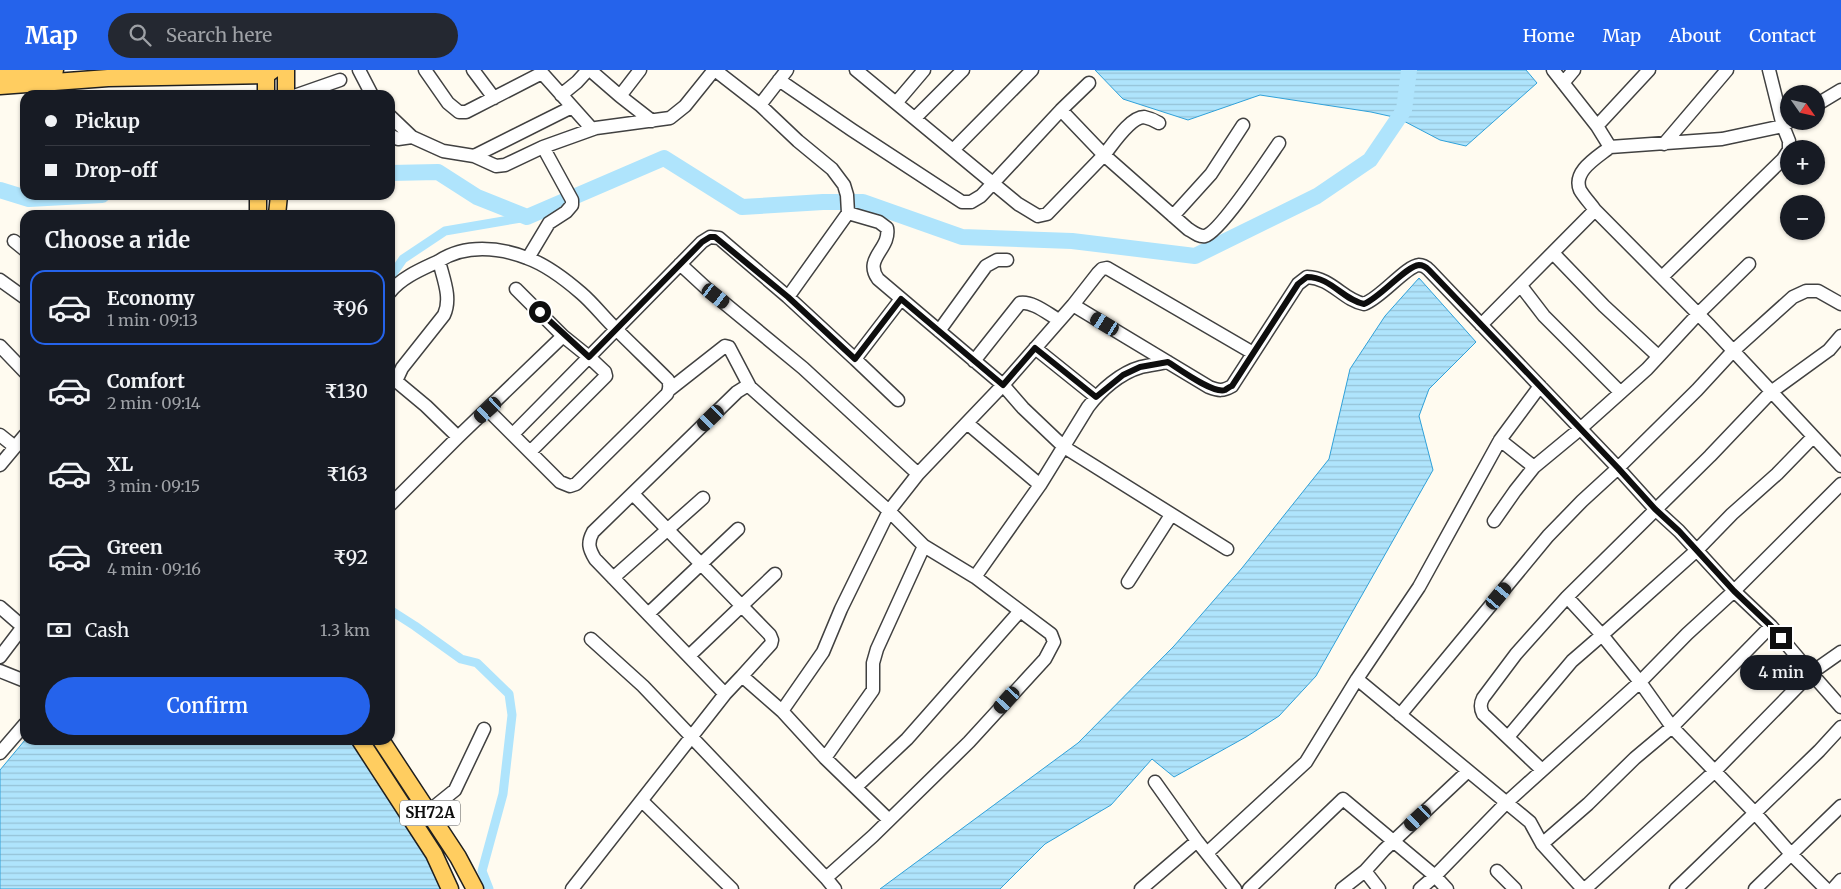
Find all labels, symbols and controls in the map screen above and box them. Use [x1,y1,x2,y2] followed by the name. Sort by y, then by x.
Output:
[108,13,458,58] search box
[25,20,78,51] text: Map
[126,21,154,49] icon: search
[166,23,272,47] text: Search here
[1523,24,1575,47] text: Home
[1603,24,1641,47] text: Map
[1669,24,1721,47] text: About
[1749,24,1816,47] text: Contact
[1780,85,1825,130] north arrow
[1780,85,1825,240] map controls
[75,109,140,133] text: Pickup
[1780,140,1825,185] button: +
[75,158,157,182] text: Drop-off
[1780,195,1825,240] button: −
[45,226,190,254] text: Choose a ride
[699,281,732,311] car
[47,285,92,330] icon: car
[107,286,195,310] text: Economy
[332,296,368,320] text: ₹96
[529,301,551,323] route start
[107,310,198,330] text: 1 min · 09:13
[1088,310,1121,338] car
[47,368,92,413] icon: car
[107,369,185,393] text: Comfort
[324,379,368,403] text: ₹130
[107,393,201,413] text: 2 min · 09:14
[471,394,504,426] car
[694,402,727,434] car
[47,451,92,496] icon: car
[107,452,133,476] text: XL
[326,462,368,486] text: ₹163
[107,476,200,496] text: 3 min · 09:15
[47,534,92,579] icon: car
[107,535,163,559] text: Green
[333,545,368,569] text: ₹92
[107,559,201,579] text: 4 min · 09:16
[1483,580,1514,612] car
[45,616,73,644] icon: cash
[85,618,129,642] text: Cash
[320,620,370,640] text: 1.3 km
[1770,627,1792,649] route end
[1740,656,1822,690] callout: 4 min
[1758,662,1804,682] text: 4 min
[45,677,370,735] button: Confirm
[991,684,1022,716] car
[400,800,460,826] road number: SH72A
[1401,802,1434,834] car

